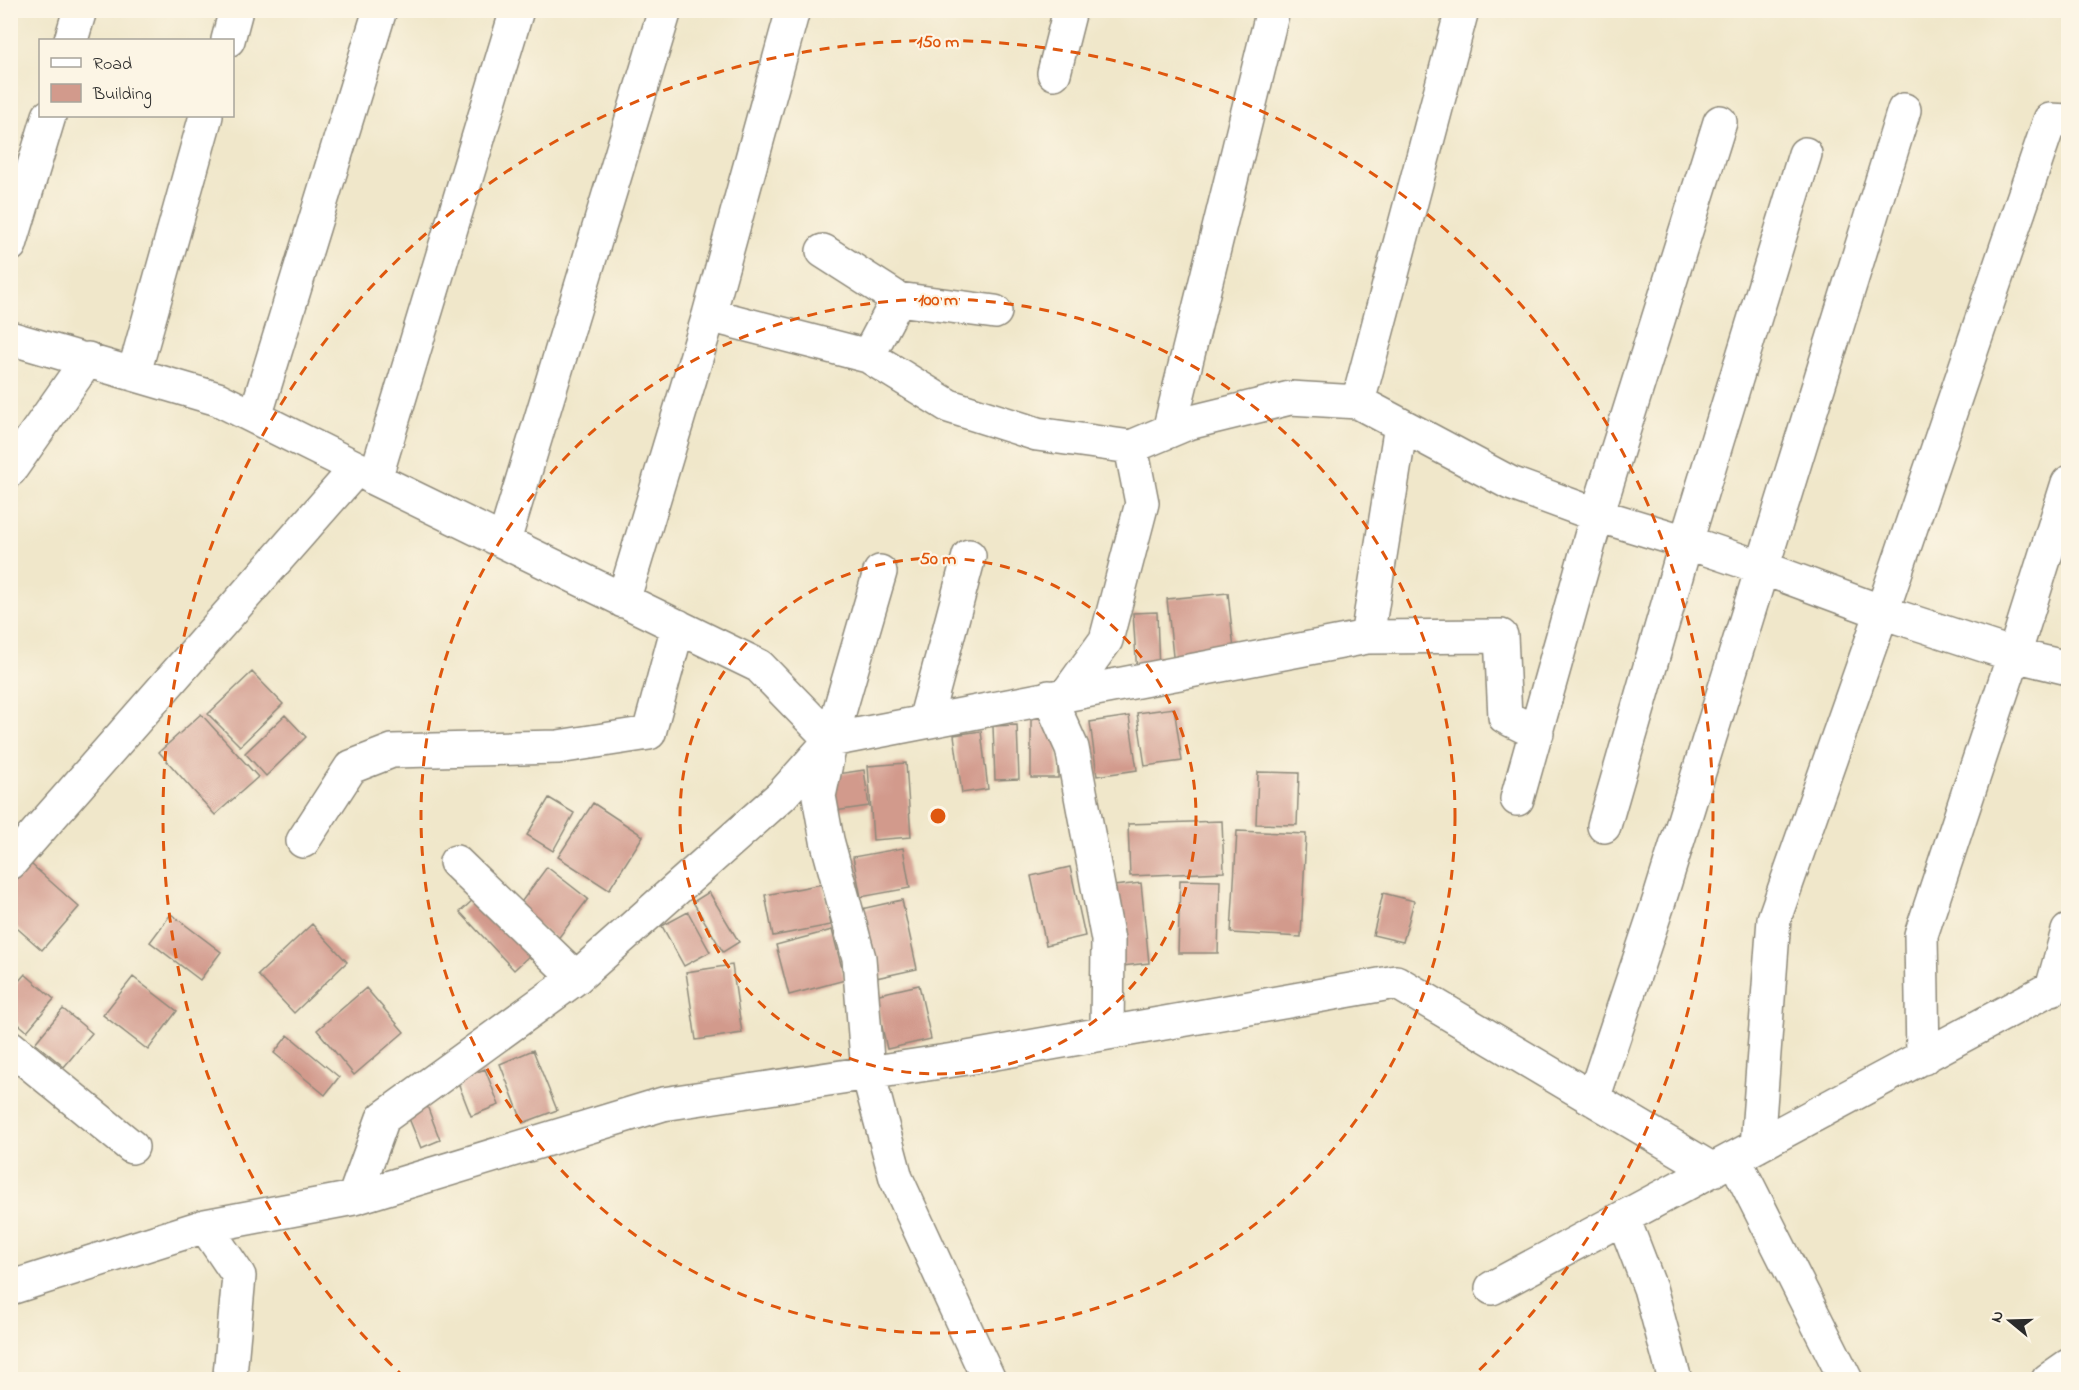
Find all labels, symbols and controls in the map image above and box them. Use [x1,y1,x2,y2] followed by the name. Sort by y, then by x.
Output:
[917,30,959,56] text: 150 m
[39,39,234,117] legend
[93,52,132,78] text: Road
[92,82,152,109] text: Building
[918,288,958,314] text: 100 m
[920,547,956,573] text: 50 m
[928,806,948,826] centre of rings
[1980,1291,2040,1351] north arrow
[1985,1308,2011,1326] text: N

